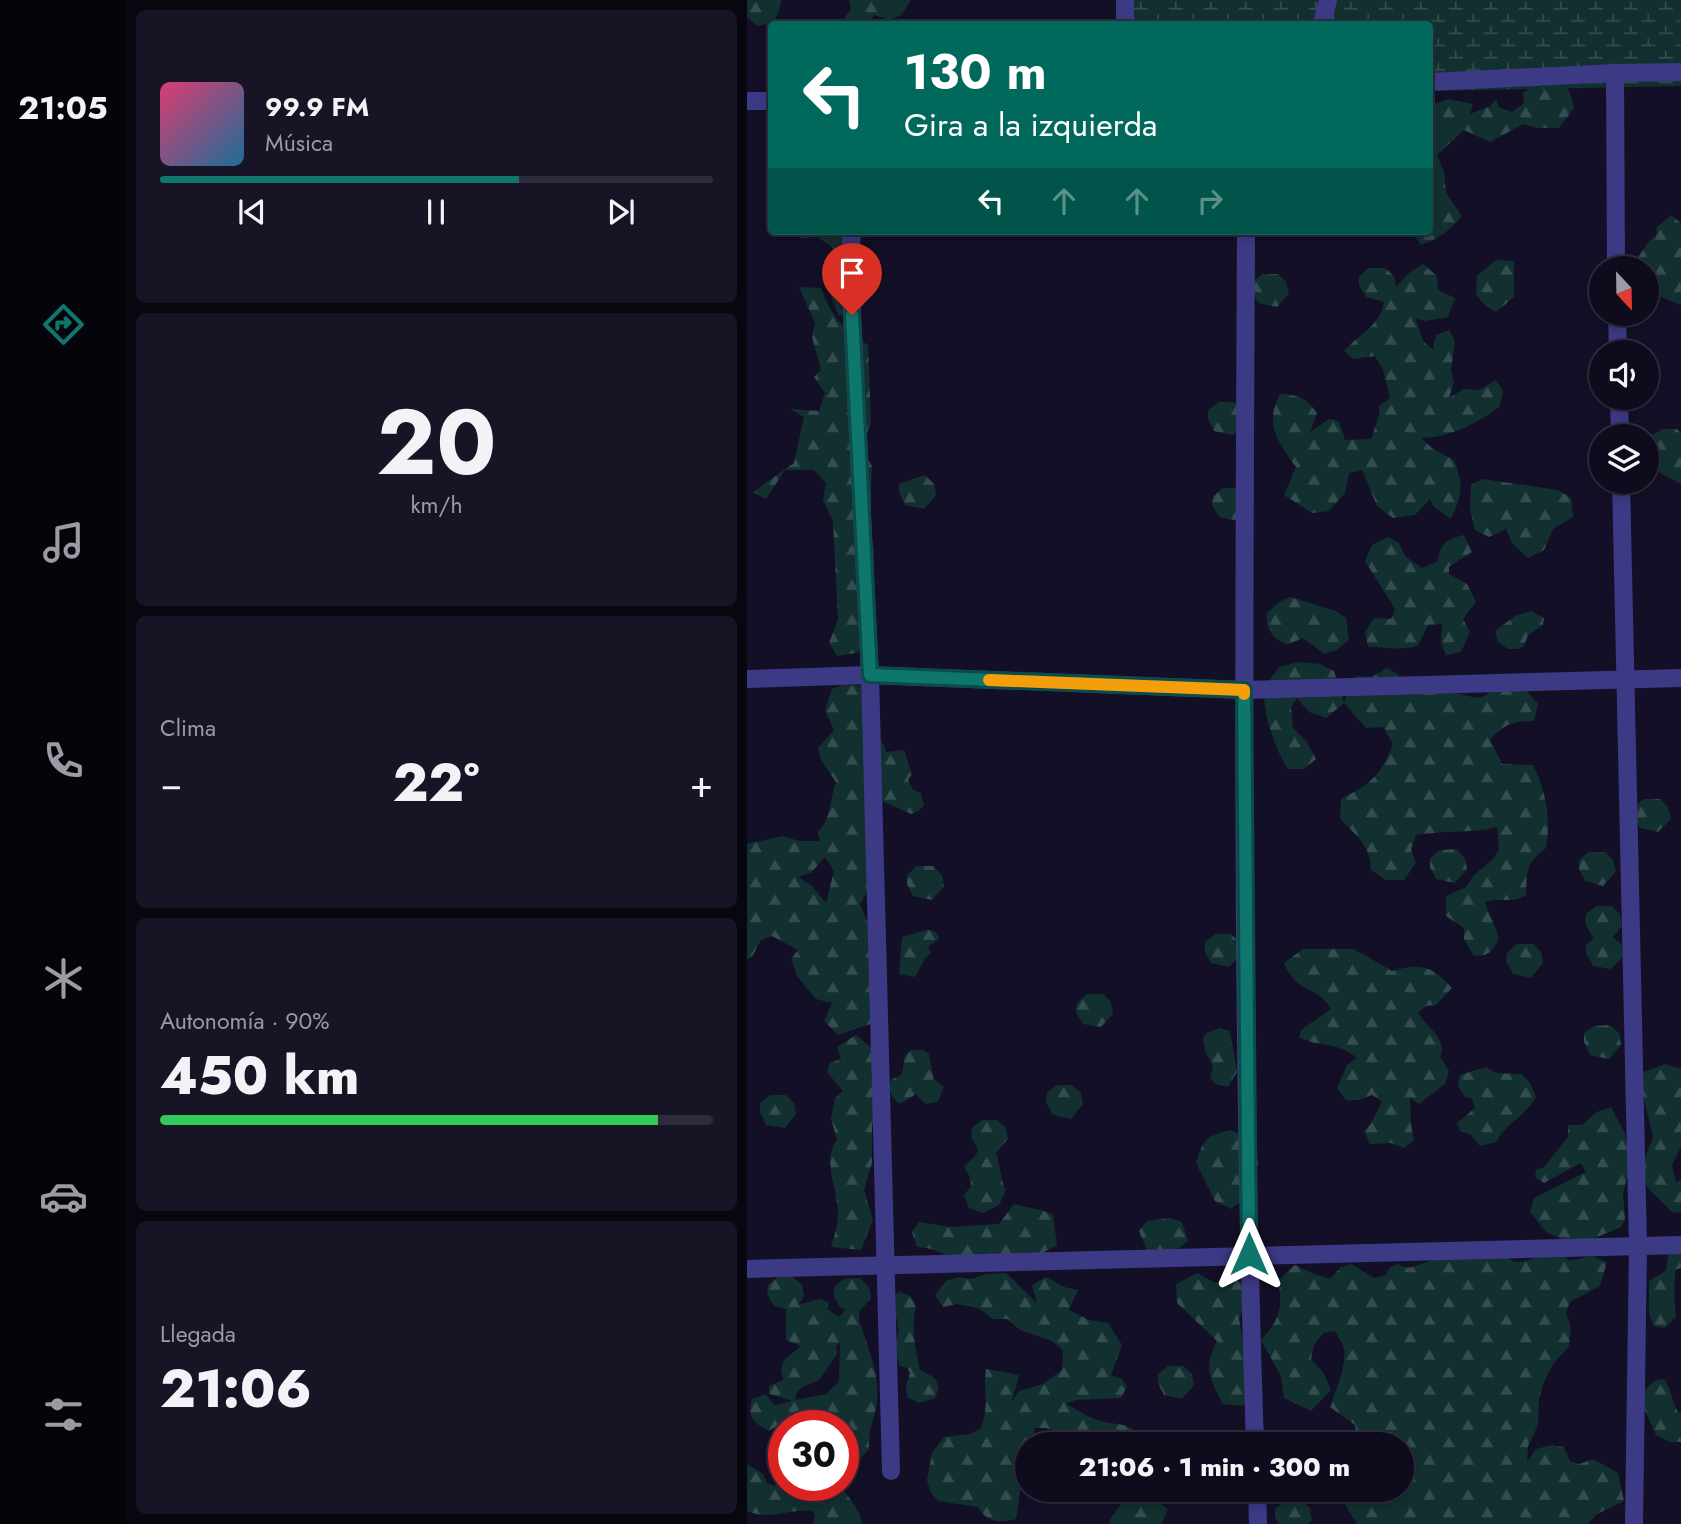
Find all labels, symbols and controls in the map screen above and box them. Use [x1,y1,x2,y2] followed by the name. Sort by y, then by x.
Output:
[904,37,1047,107] text: 130 m
[789,49,880,140] icon: left
[18,85,108,131] text: 21:05
[265,88,369,126] text: 99.9 FM
[904,102,1157,148] text: Gira a la izquierda
[265,126,333,160] text: Música
[972,182,1010,220] icon: left
[1045,182,1083,220] icon: ahead
[1118,182,1156,220] icon: ahead
[1191,182,1229,220] icon: right
[233,193,271,231] icon: previous
[417,193,455,231] icon: pause
[602,193,640,231] icon: next
[822,243,882,315] pin
[833,254,871,292] icon: arrive
[1589,256,1659,326] north arrow
[1589,256,1659,494] map controls
[39,300,88,349] icon: directions
[1589,340,1659,410] button: sound
[377,377,496,508] text: 20
[1589,424,1659,494] button: layers
[411,488,462,522] text: km/h
[39,518,88,567] icon: music
[160,711,216,745] text: Clima
[39,736,88,785] icon: phone
[393,745,479,821] text: 22°
[160,756,182,811] text: −
[690,756,713,811] text: +
[39,954,88,1003] icon: climate
[160,1004,330,1038] text: Autonomía · 90%
[160,1038,359,1114] text: 450 km
[39,1172,88,1221] icon: car
[1212,1217,1286,1291] position arrow
[160,1317,236,1351] text: Llegada
[160,1351,312,1427] text: 21:06
[39,1390,88,1439] icon: filters
[768,1410,859,1501] speed limit sign: 30
[1079,1448,1350,1486] text: 21:06 · 1 min · 300 m

